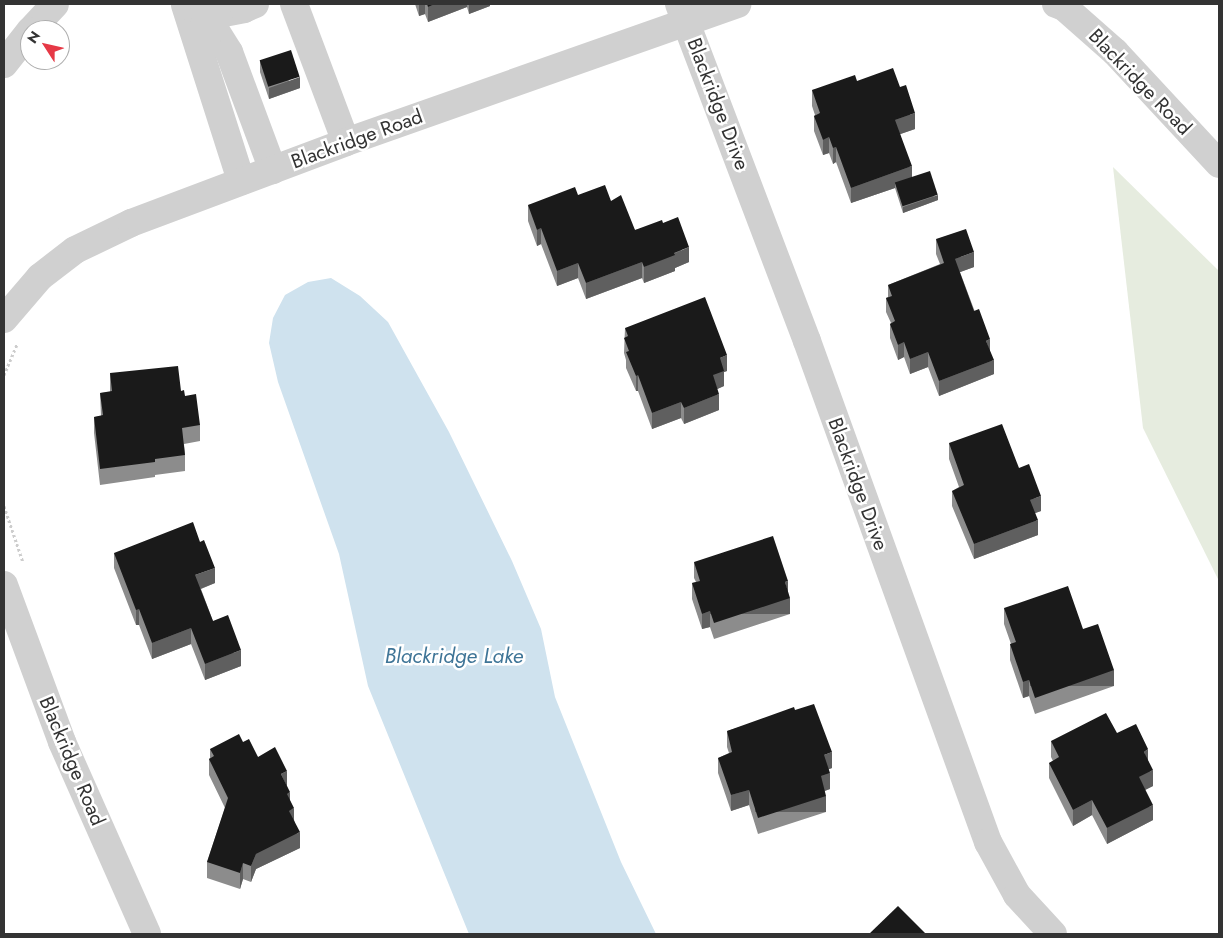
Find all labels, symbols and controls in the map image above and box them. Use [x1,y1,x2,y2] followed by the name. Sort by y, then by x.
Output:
[20,20,70,70] north arrow
[1083,24,1197,140] street label: Blackridge Road
[22,27,45,47] text: N
[682,35,754,173] street label: Blackridge Drive
[288,104,426,174] street label: Blackridge Road
[823,414,893,554] street label: Blackridge Drive
[385,643,523,669] water label: Blackridge Lake
[34,693,110,829] street label: Blackridge Road

